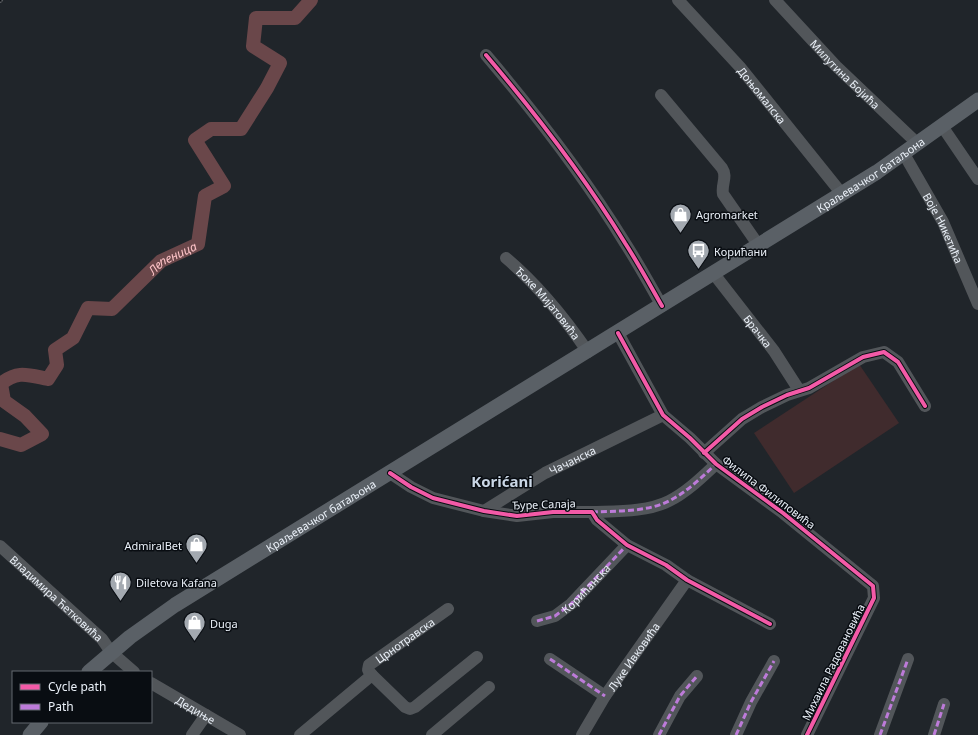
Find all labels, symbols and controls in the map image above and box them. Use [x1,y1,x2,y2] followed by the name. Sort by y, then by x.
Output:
[807,36,883,112] street label: Милутина Бојића
[735,63,790,127] street label: Доњомалска
[813,133,927,215] street label: Краљевачког батаљона
[920,190,967,265] street label: Воје Никетића
[667,201,693,234] shop icon: Agromarket
[696,207,758,222] place label: Agromarket
[143,237,200,279] water label: Лепеница
[685,238,711,271] bus stop icon: Корићани
[714,244,767,259] place label: Корићани
[513,263,584,342] street label: Ђоке Мијатовића
[741,311,776,350] street label: Брачка
[546,442,598,477] street label: Чачанска
[719,452,819,532] street label: Филипа Филиповића
[471,471,533,491] district label: Korićani
[263,476,378,555] street label: Краљевачког батаљона
[512,495,576,513] street label: Ђуре Салаја
[184,532,210,565] shop icon: AdmiralBet
[124,538,182,553] place label: AdmiralBet
[7,551,107,644] street label: Владимира Ћетковића
[558,560,613,616] street label: Корићанска
[108,569,134,602] restaurant icon: Diletova Kafana
[136,575,217,590] place label: Diletova Kafana
[798,601,868,723] street label: Михаила Радовановића
[181,610,207,643] shop icon: Duga
[372,614,437,666] street label: Црнотравска
[210,616,238,631] place label: Duga
[604,619,662,693] street label: Луке Ивковића
[12,671,152,723] legend
[48,678,106,695] text: Cycle path
[173,692,218,727] street label: Дедиње
[48,698,74,715] text: Path

